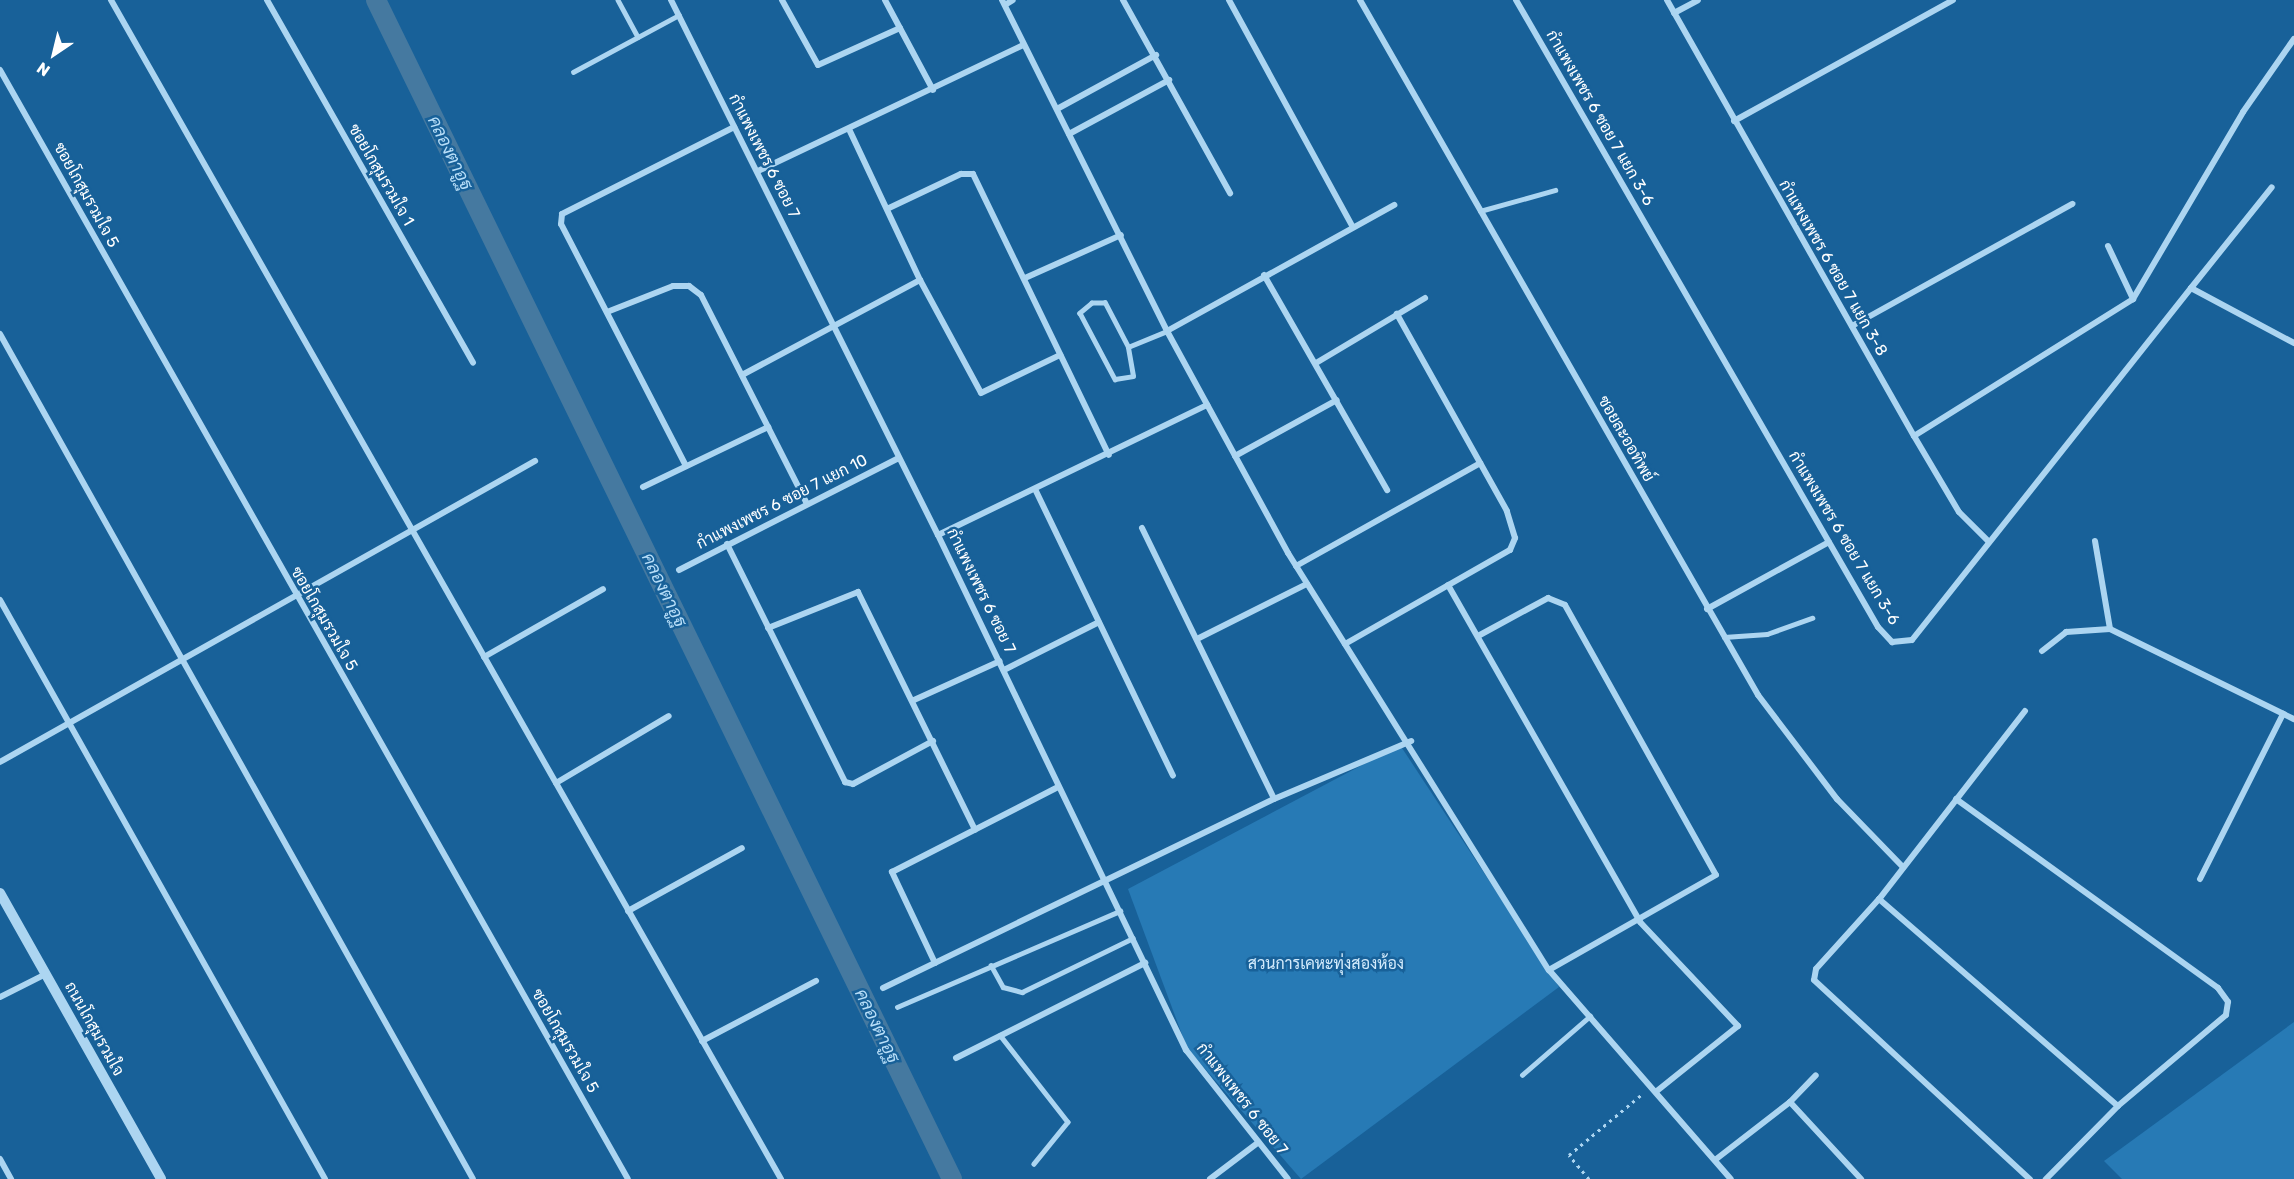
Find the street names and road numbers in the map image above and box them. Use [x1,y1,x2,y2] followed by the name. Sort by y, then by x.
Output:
[1542,27,1658,209] street label: กำแพงเพชร 6 ซอย 7 แยก 3-6
[724,91,804,221] street label: กำแพงเพชร 6 ซอย 7
[344,121,418,229] street label: ซอยโกสุมรวมใจ 1
[49,139,123,251] street label: ซอยโกสุมรวมใจ 5
[1775,177,1891,359] street label: กำแพงเพชร 6 ซอย 7 แยก 3-8
[1594,393,1658,485] street label: ซอยละออทิพย์
[1784,448,1904,628] street label: กำแพงเพชร 6 ซอย 7 แยก 3-6
[693,450,871,554] street label: กำแพงเพชร 6 ซอย 7 แยก 10
[942,525,1020,657] street label: กำแพงเพชร 6 ซอย 7
[286,564,362,674] street label: ซอยโกสุมรวมใจ 5
[60,979,128,1079] street label: ถนนโกสุมรวมใจ
[527,986,603,1096] street label: ซอยโกสุมรวมใจ 5
[1192,1039,1292,1159] street label: กำแพงเพชร 6 ซอย 7

